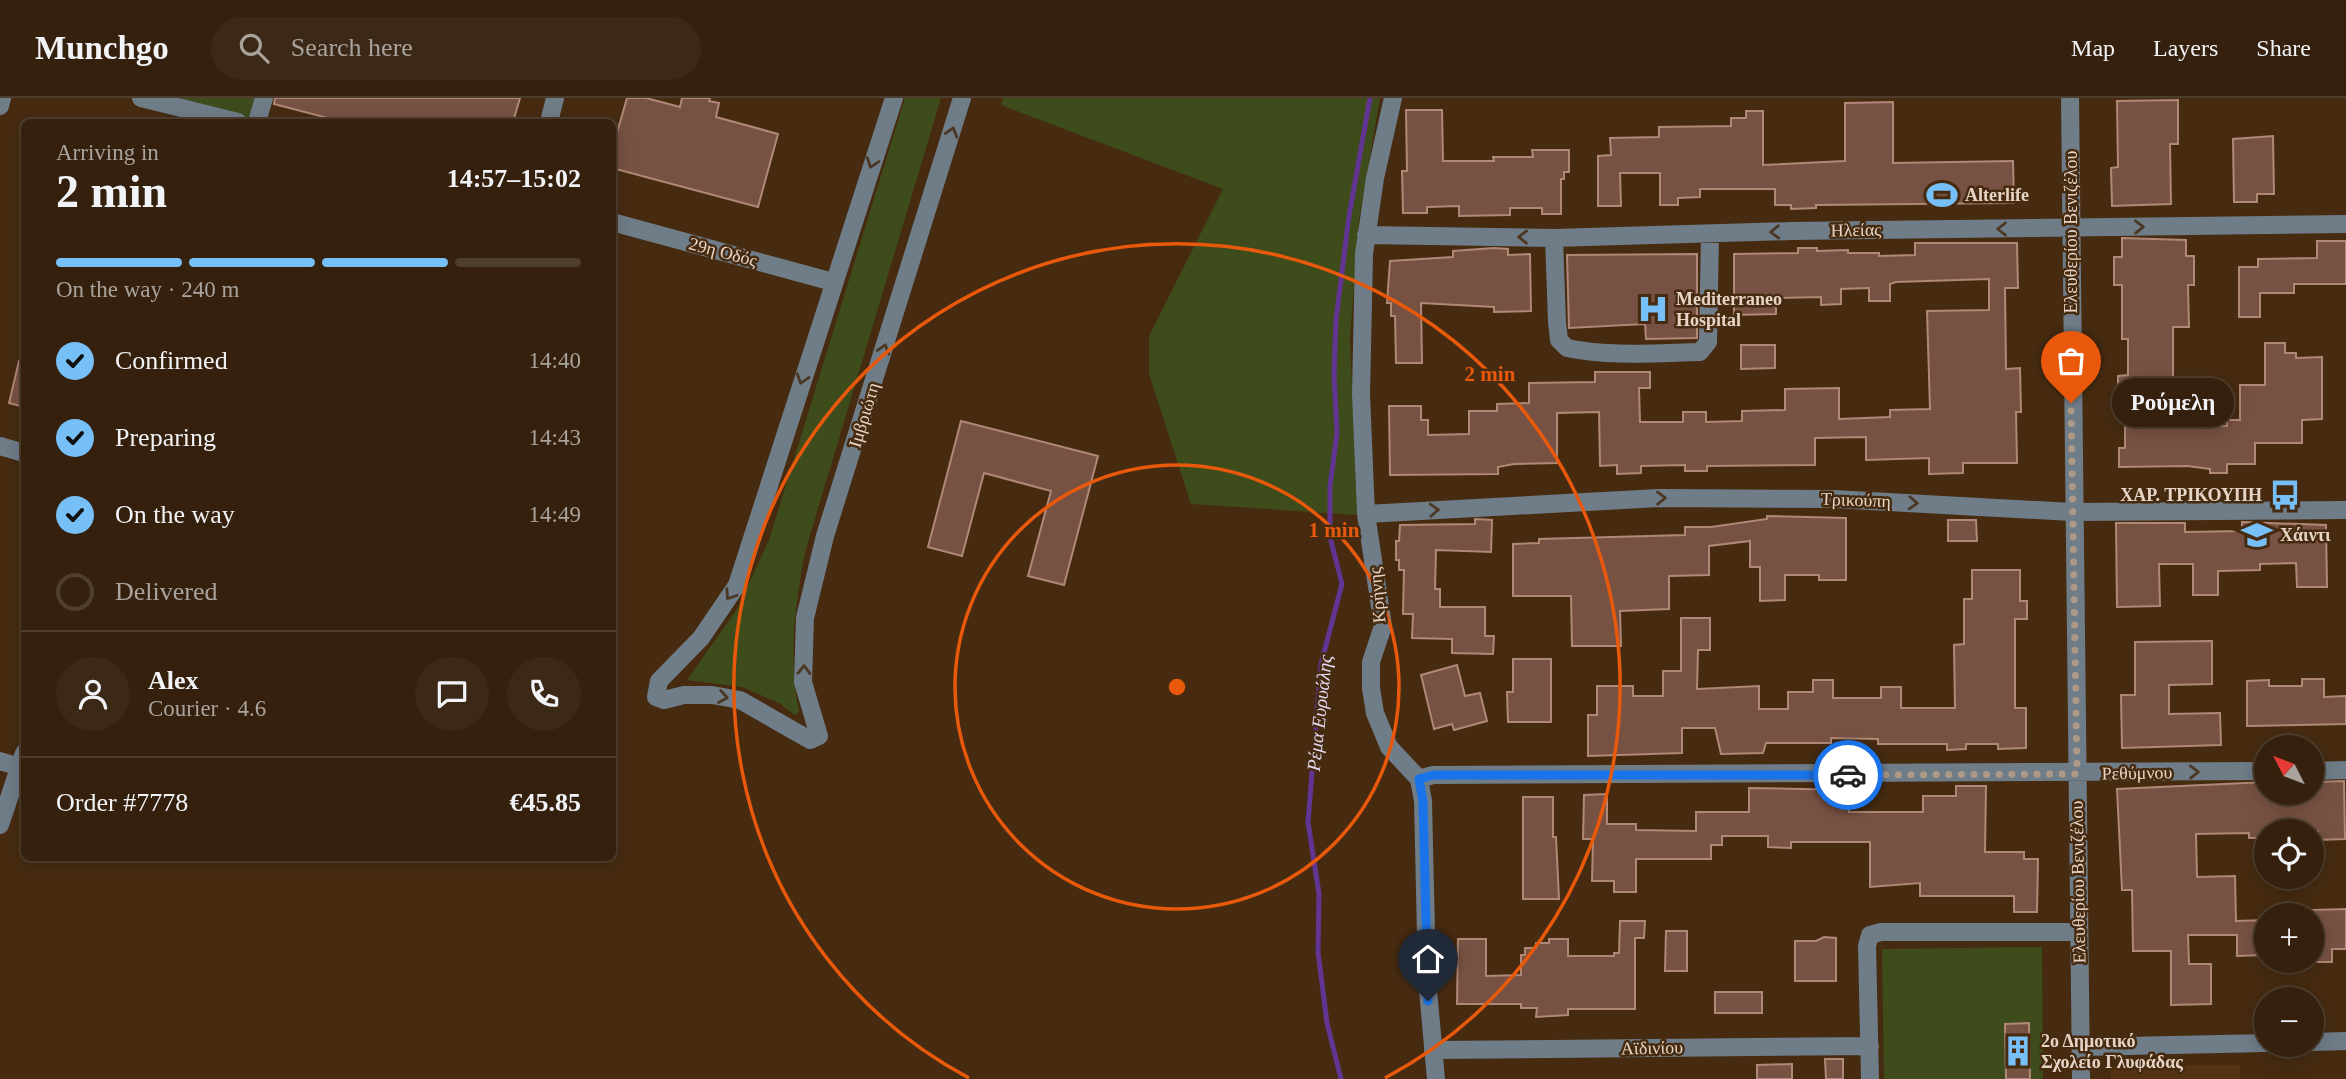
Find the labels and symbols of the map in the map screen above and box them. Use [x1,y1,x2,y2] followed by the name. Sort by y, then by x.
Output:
[943,126,958,138] one-way arrow
[2061,151,2081,313] street label: Ελευθερίου Βενιζέλου
[866,156,881,168] one-way arrow
[1925,178,1959,212] sports icon: Alterlife
[1965,185,2029,205] place label: Alterlife
[2134,219,2144,235] one-way arrow
[1830,220,1882,240] street label: Ηλείας
[1996,221,2007,237] one-way arrow
[1769,224,1780,239] one-way arrow
[1517,229,1528,245] one-way arrow
[687,233,759,271] street label: 29η Οδός
[1676,289,1782,330] place label: Mediterraneo Hospital
[1636,292,1670,326] hospital icon: Mediterraneo Hospital
[2041,331,2101,403] pin
[876,343,890,356] one-way arrow
[1465,362,1516,386] text: 2 min
[796,373,811,385] one-way arrow
[2113,378,2236,428] callout: Ρούμελη
[845,380,883,450] street label: Ιμβριώτη
[2268,478,2302,512] bus stop icon: ΧΑΡ. ΤΡΙΚΟΥΠΗ
[2120,485,2262,505] place label: ΧΑΡ. ΤΡΙΚΟΥΠΗ
[1821,489,1891,511] street label: Τρικούπη
[1656,490,1667,506] one-way arrow
[1908,495,1919,510] one-way arrow
[1428,503,1439,518] one-way arrow
[1309,518,1360,542] text: 1 min
[2240,518,2274,552] school or university icon: Χάιντι
[2280,525,2331,545] place label: Χάιντι
[1365,566,1389,624] street label: Κρήνης
[726,587,739,600] one-way arrow
[1303,654,1336,773] water label: Ρέμα Ευρυάλης
[796,664,811,675] one-way arrow
[1165,675,1189,699] centre of rings
[717,689,729,704] one-way arrow
[2254,735,2324,805] north arrow
[1813,740,1883,810] courier
[2101,762,2173,784] street label: Ρεθύμνου
[2189,764,2200,780] one-way arrow
[2067,800,2089,964] street label: Ελευθερίου Βενιζέλου
[1398,929,1458,1001] pin
[2041,1031,2183,1072] place label: 2ο Δημοτικό Σχολείο Γλυφάδας
[2001,1034,2035,1068] building icon: 2ο Δημοτικό Σχολείο Γλυφάδας
[1621,1037,1683,1059] street label: Αϊδινίου

